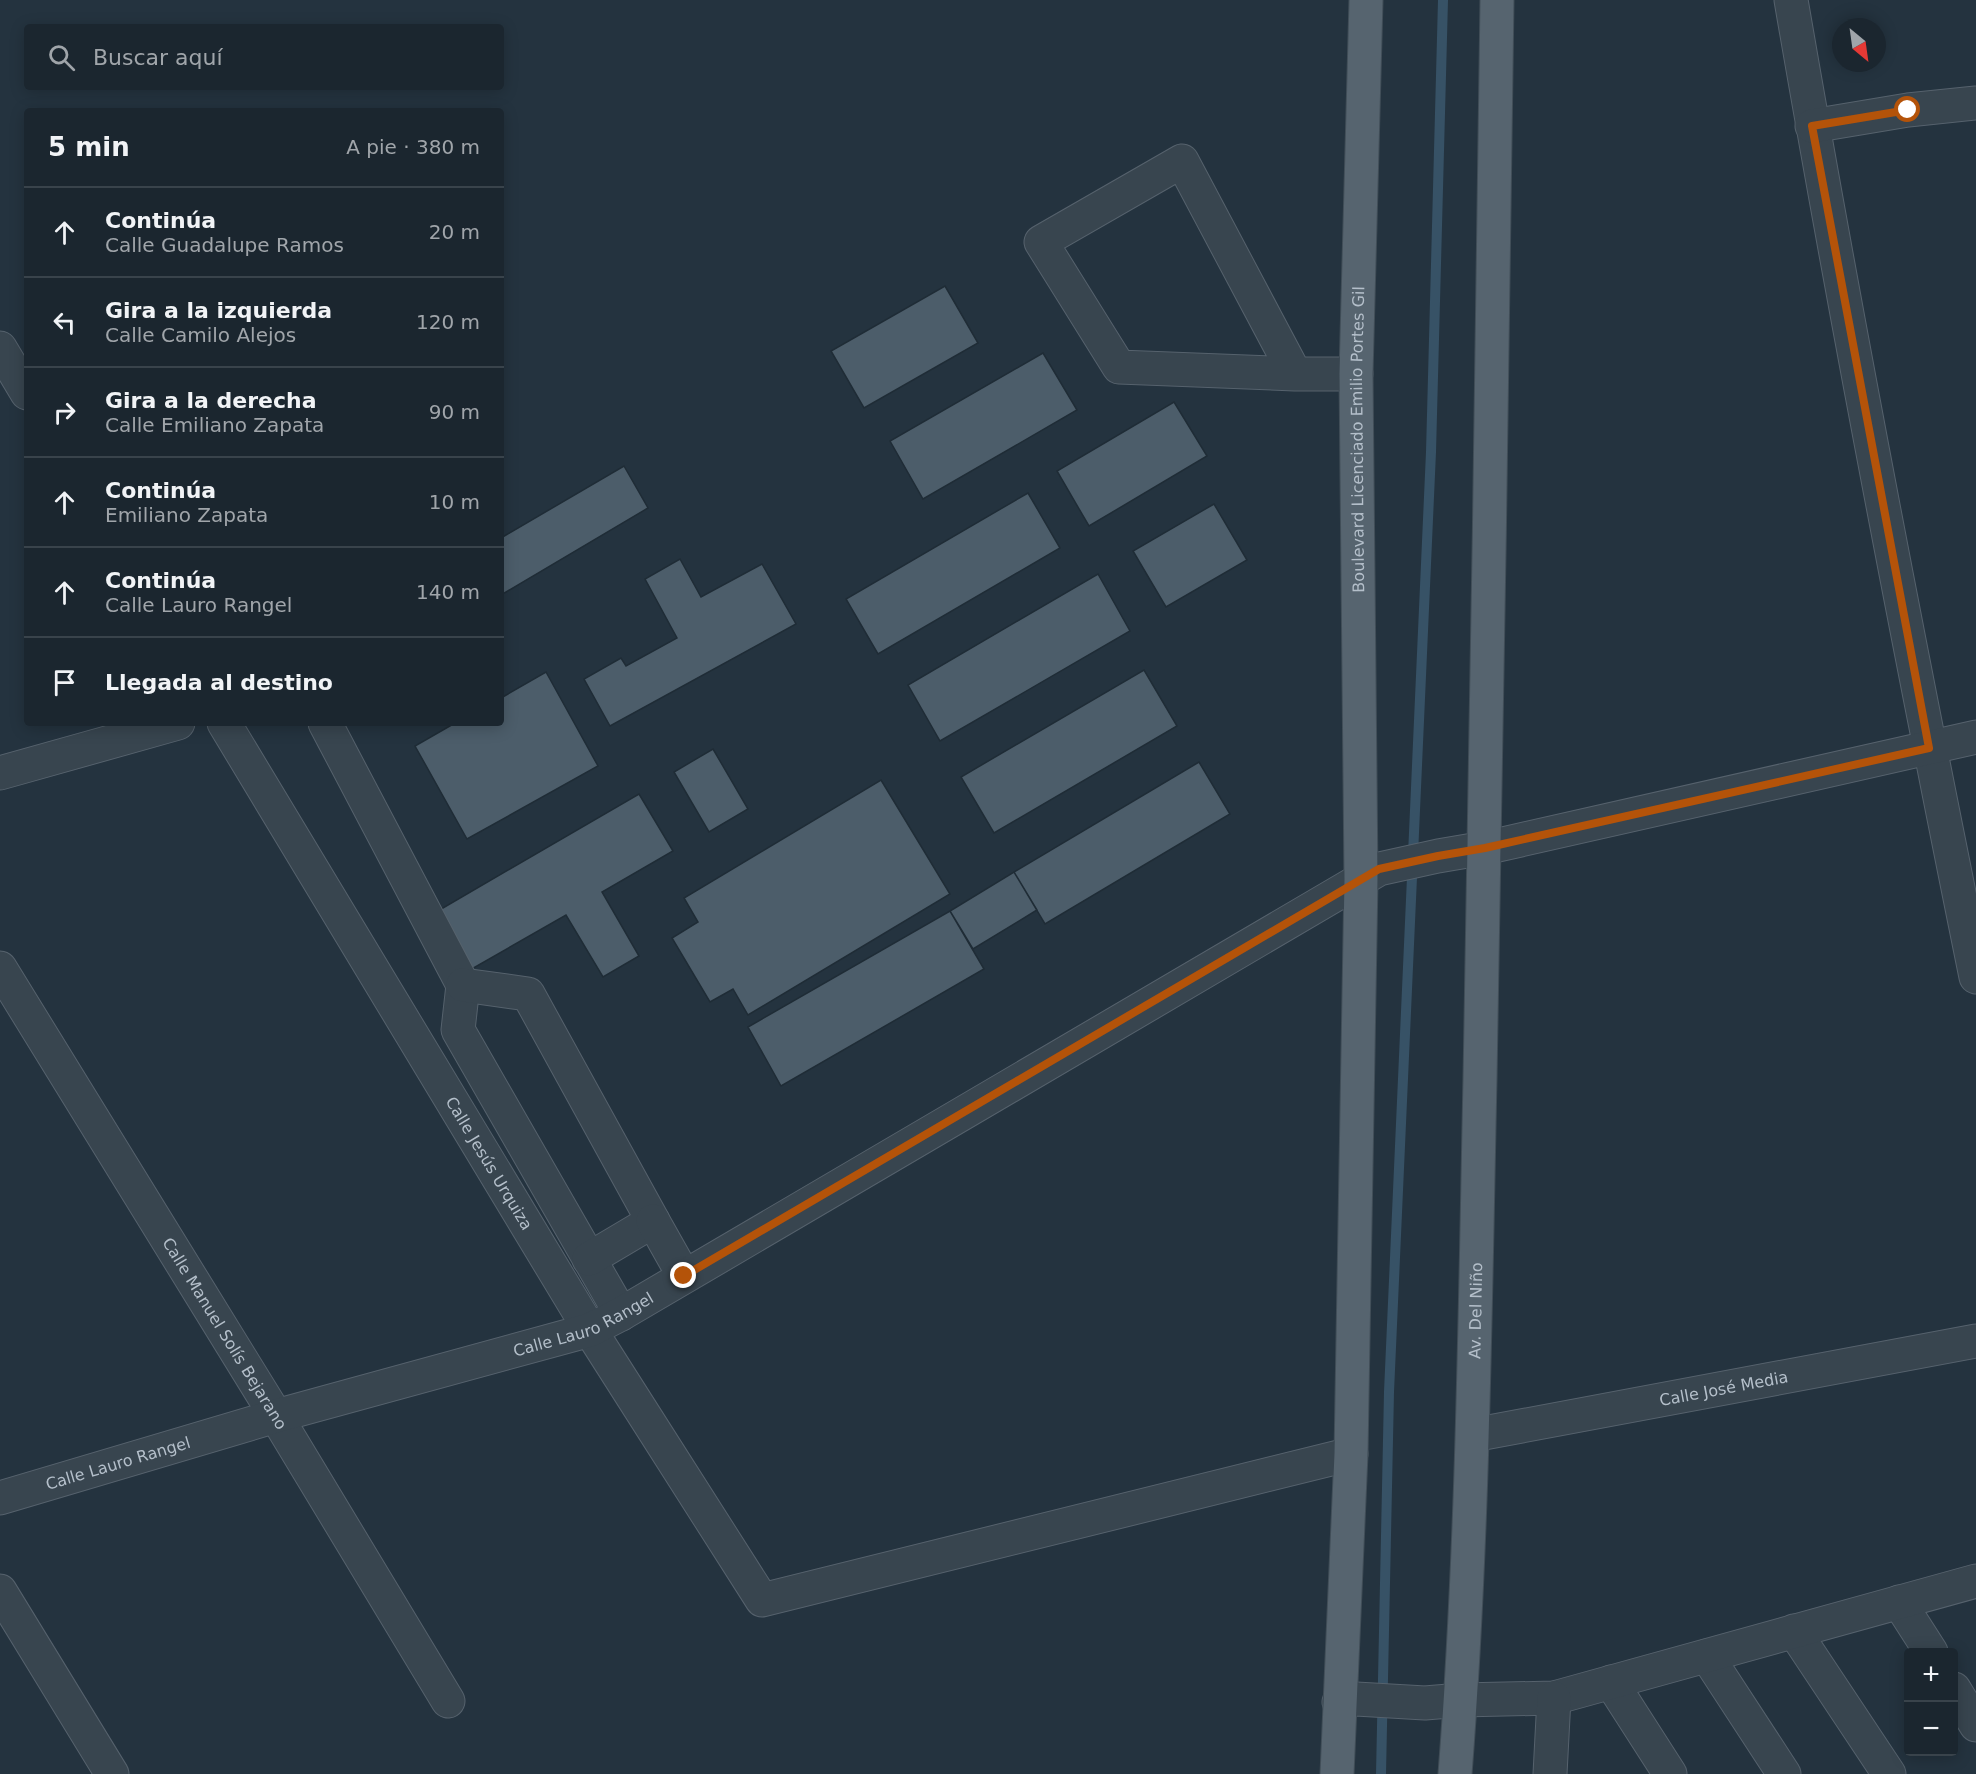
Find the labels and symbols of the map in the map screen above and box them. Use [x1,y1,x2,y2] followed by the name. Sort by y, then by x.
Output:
[1832,18,1886,72] north arrow
[1894,96,1920,122] route start
[1347,286,1368,593] street label: Boulevard Licenciado Emilio Portes Gil
[442,1093,536,1234] street label: Calle Jesús Urquiza
[158,1234,291,1433] street label: Calle Manuel Solís Bejarano
[670,1262,696,1288] route end
[1465,1262,1486,1359] street label: Av. Del Niño
[511,1288,657,1361] street label: Calle Lauro Rangel
[1658,1367,1790,1410] street label: Calle José Media
[43,1433,193,1494] street label: Calle Lauro Rangel

